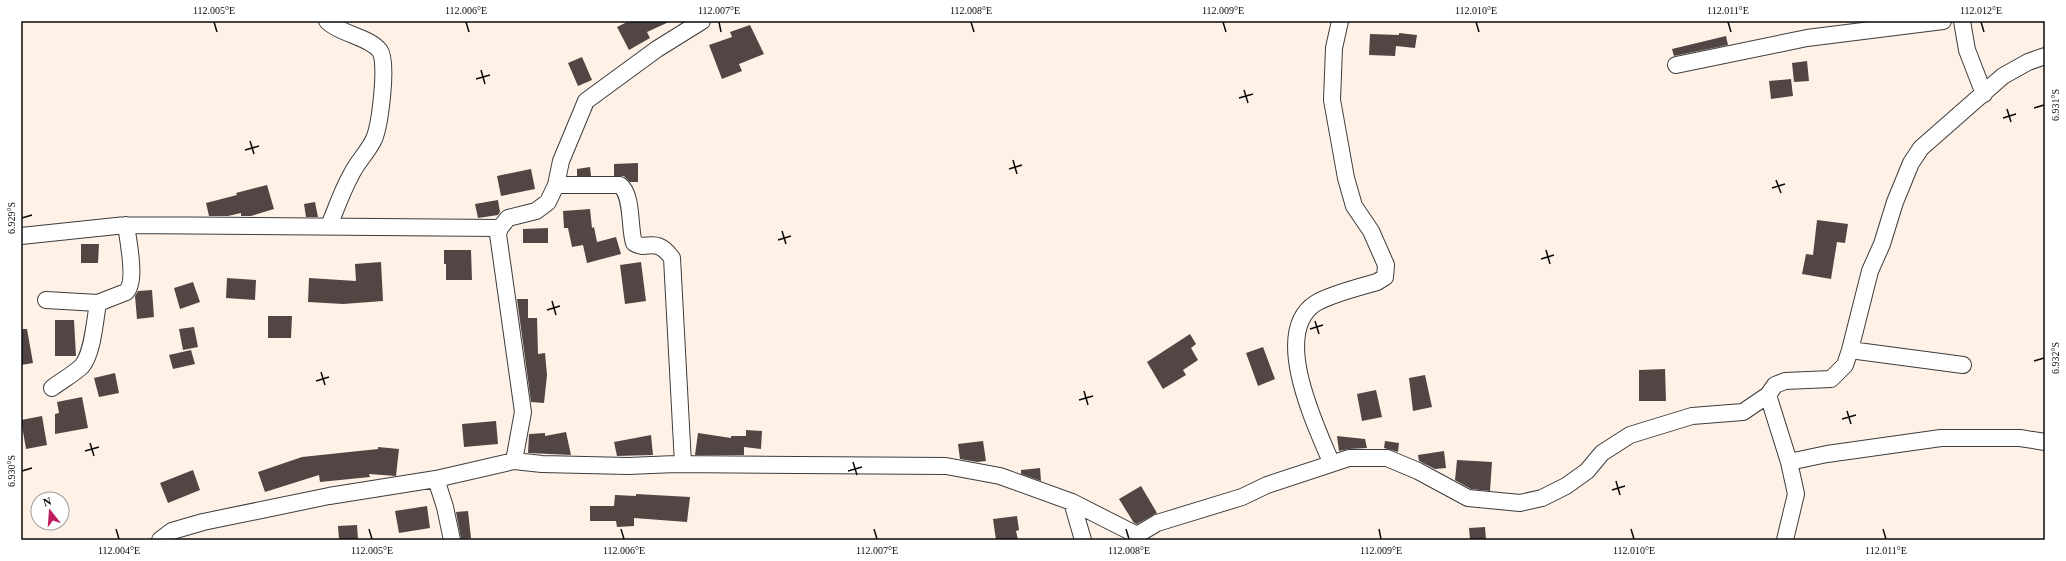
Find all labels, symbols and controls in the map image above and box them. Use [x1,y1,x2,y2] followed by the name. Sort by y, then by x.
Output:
[193,5,235,16] text: 112.005°E
[445,5,487,16] text: 112.006°E
[698,5,740,16] text: 112.007°E
[950,5,992,16] text: 112.008°E
[1202,5,1244,16] text: 112.009°E
[1455,5,1497,16] text: 112.010°E
[1707,5,1749,16] text: 112.011°E
[1960,5,2002,16] text: 112.012°E
[2050,89,2061,121] text: 6.931°S
[6,202,17,234] text: 6.929°S
[2050,342,2061,374] text: 6.932°S
[6,455,17,487] text: 6.930°S
[30,491,70,531] north arrow
[42,495,53,508] text: N
[98,545,140,556] text: 112.004°E
[351,545,393,556] text: 112.005°E
[603,545,645,556] text: 112.006°E
[856,545,898,556] text: 112.007°E
[1108,545,1150,556] text: 112.008°E
[1360,545,1402,556] text: 112.009°E
[1613,545,1655,556] text: 112.010°E
[1865,545,1907,556] text: 112.011°E

